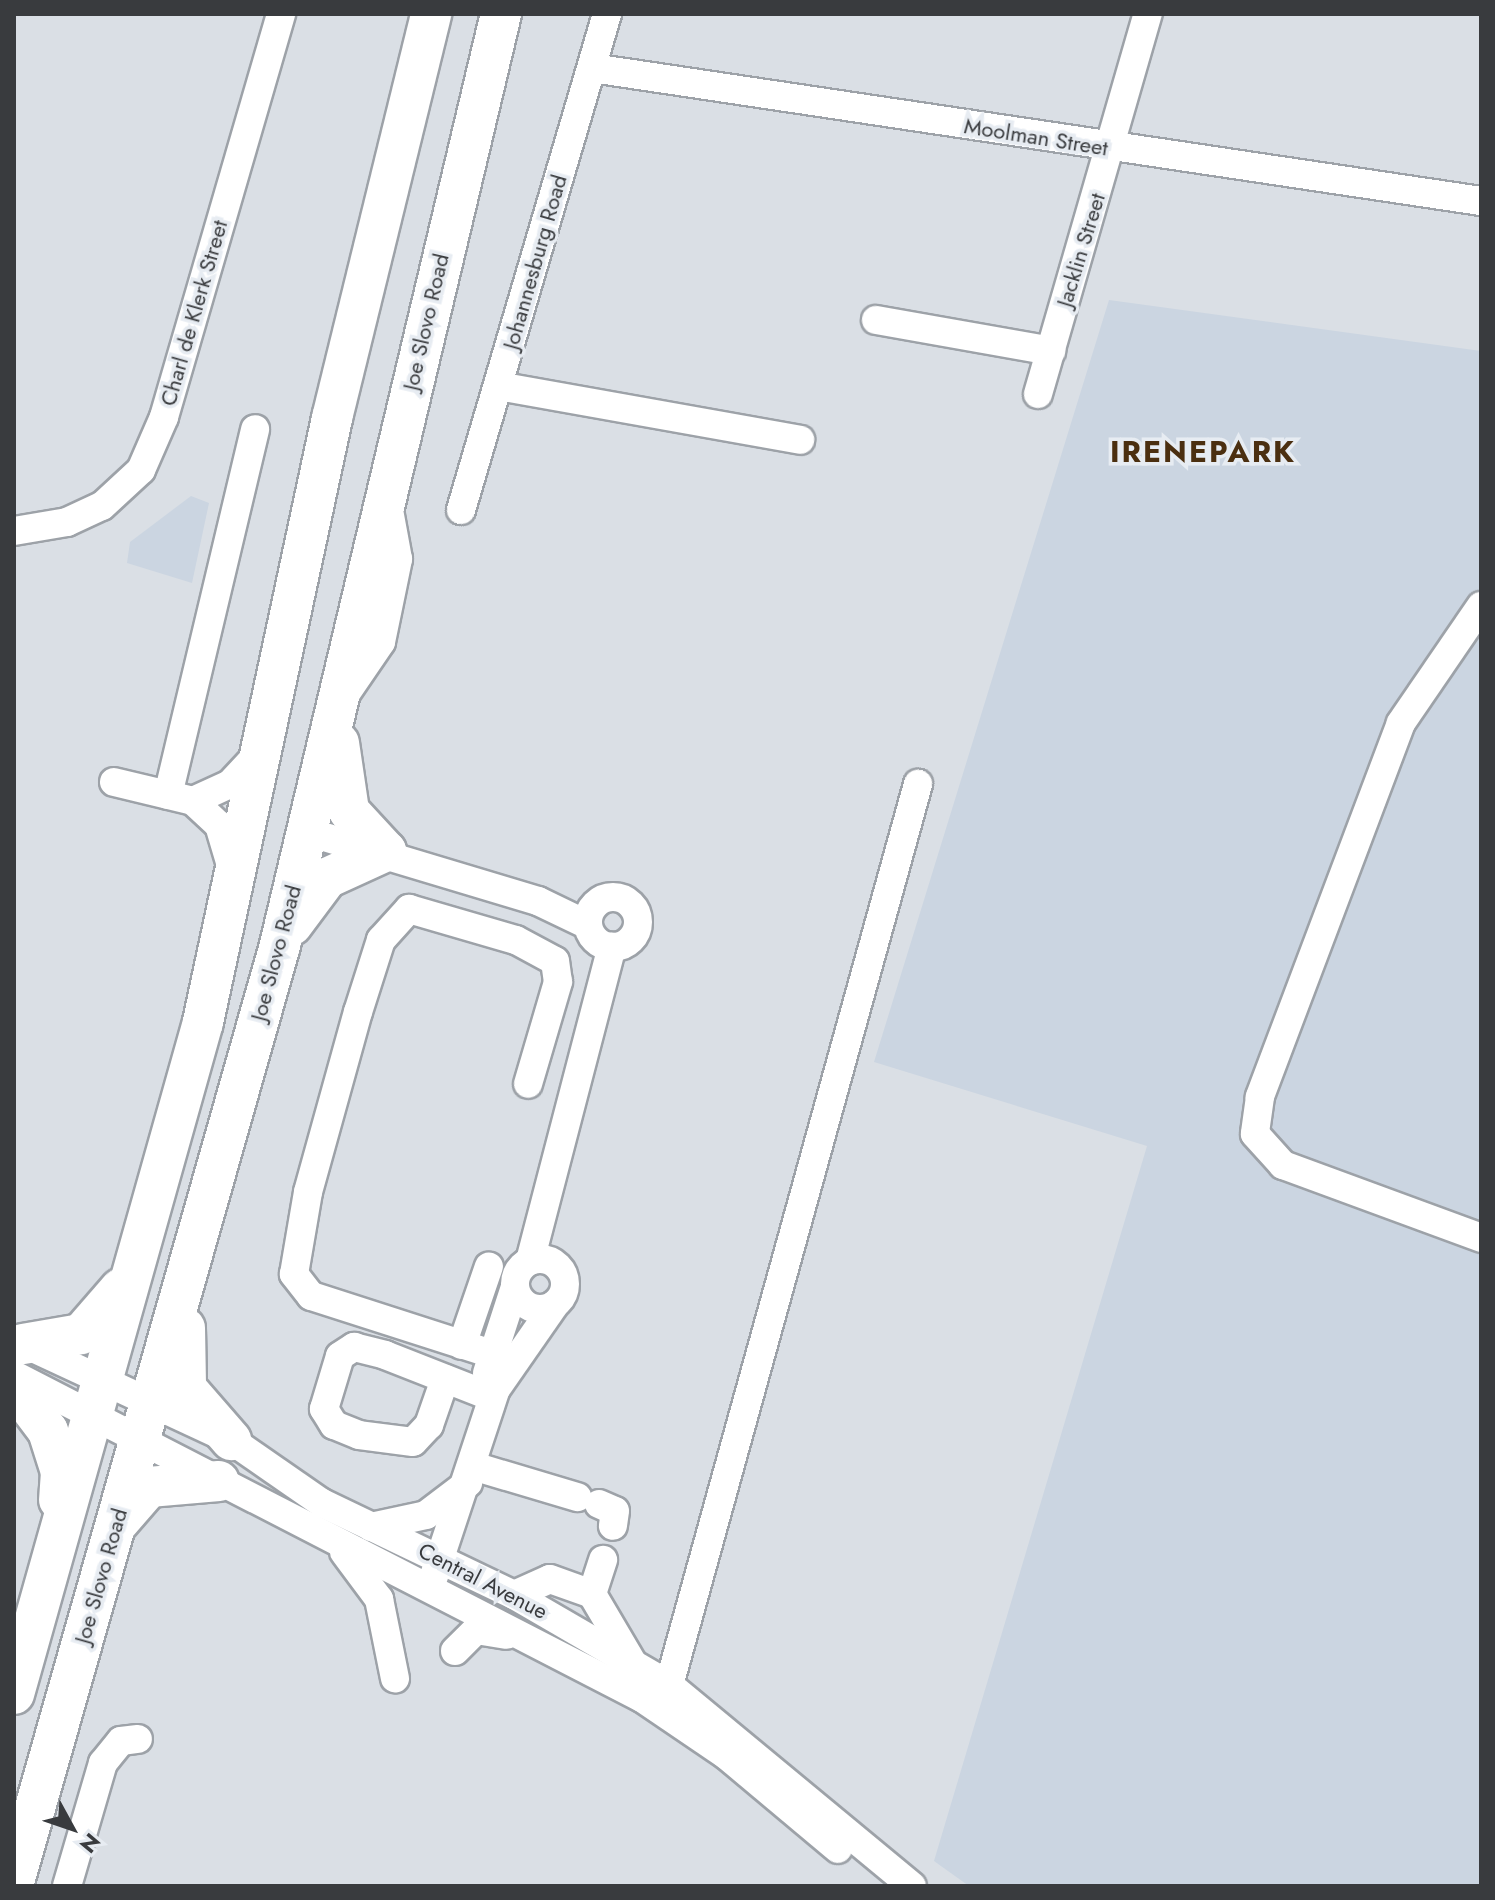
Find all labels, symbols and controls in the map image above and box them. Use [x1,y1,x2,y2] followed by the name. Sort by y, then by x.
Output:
[962,113,1110,161] street label: Moolman Street
[497,172,573,352] street label: Johannesburg Road
[1051,190,1111,310] street label: Jacklin Street
[155,217,233,409] street label: Charl de Klerk Street
[397,251,455,393] street label: Joe Slovo Road
[1110,434,1296,470] district label: IRENEPARK
[245,882,307,1024] street label: Joe Slovo Road
[69,1505,133,1647] street label: Joe Slovo Road
[414,1537,552,1625] street label: Central Avenue
[32,1788,112,1868] north arrow
[73,1826,108,1860] text: N

